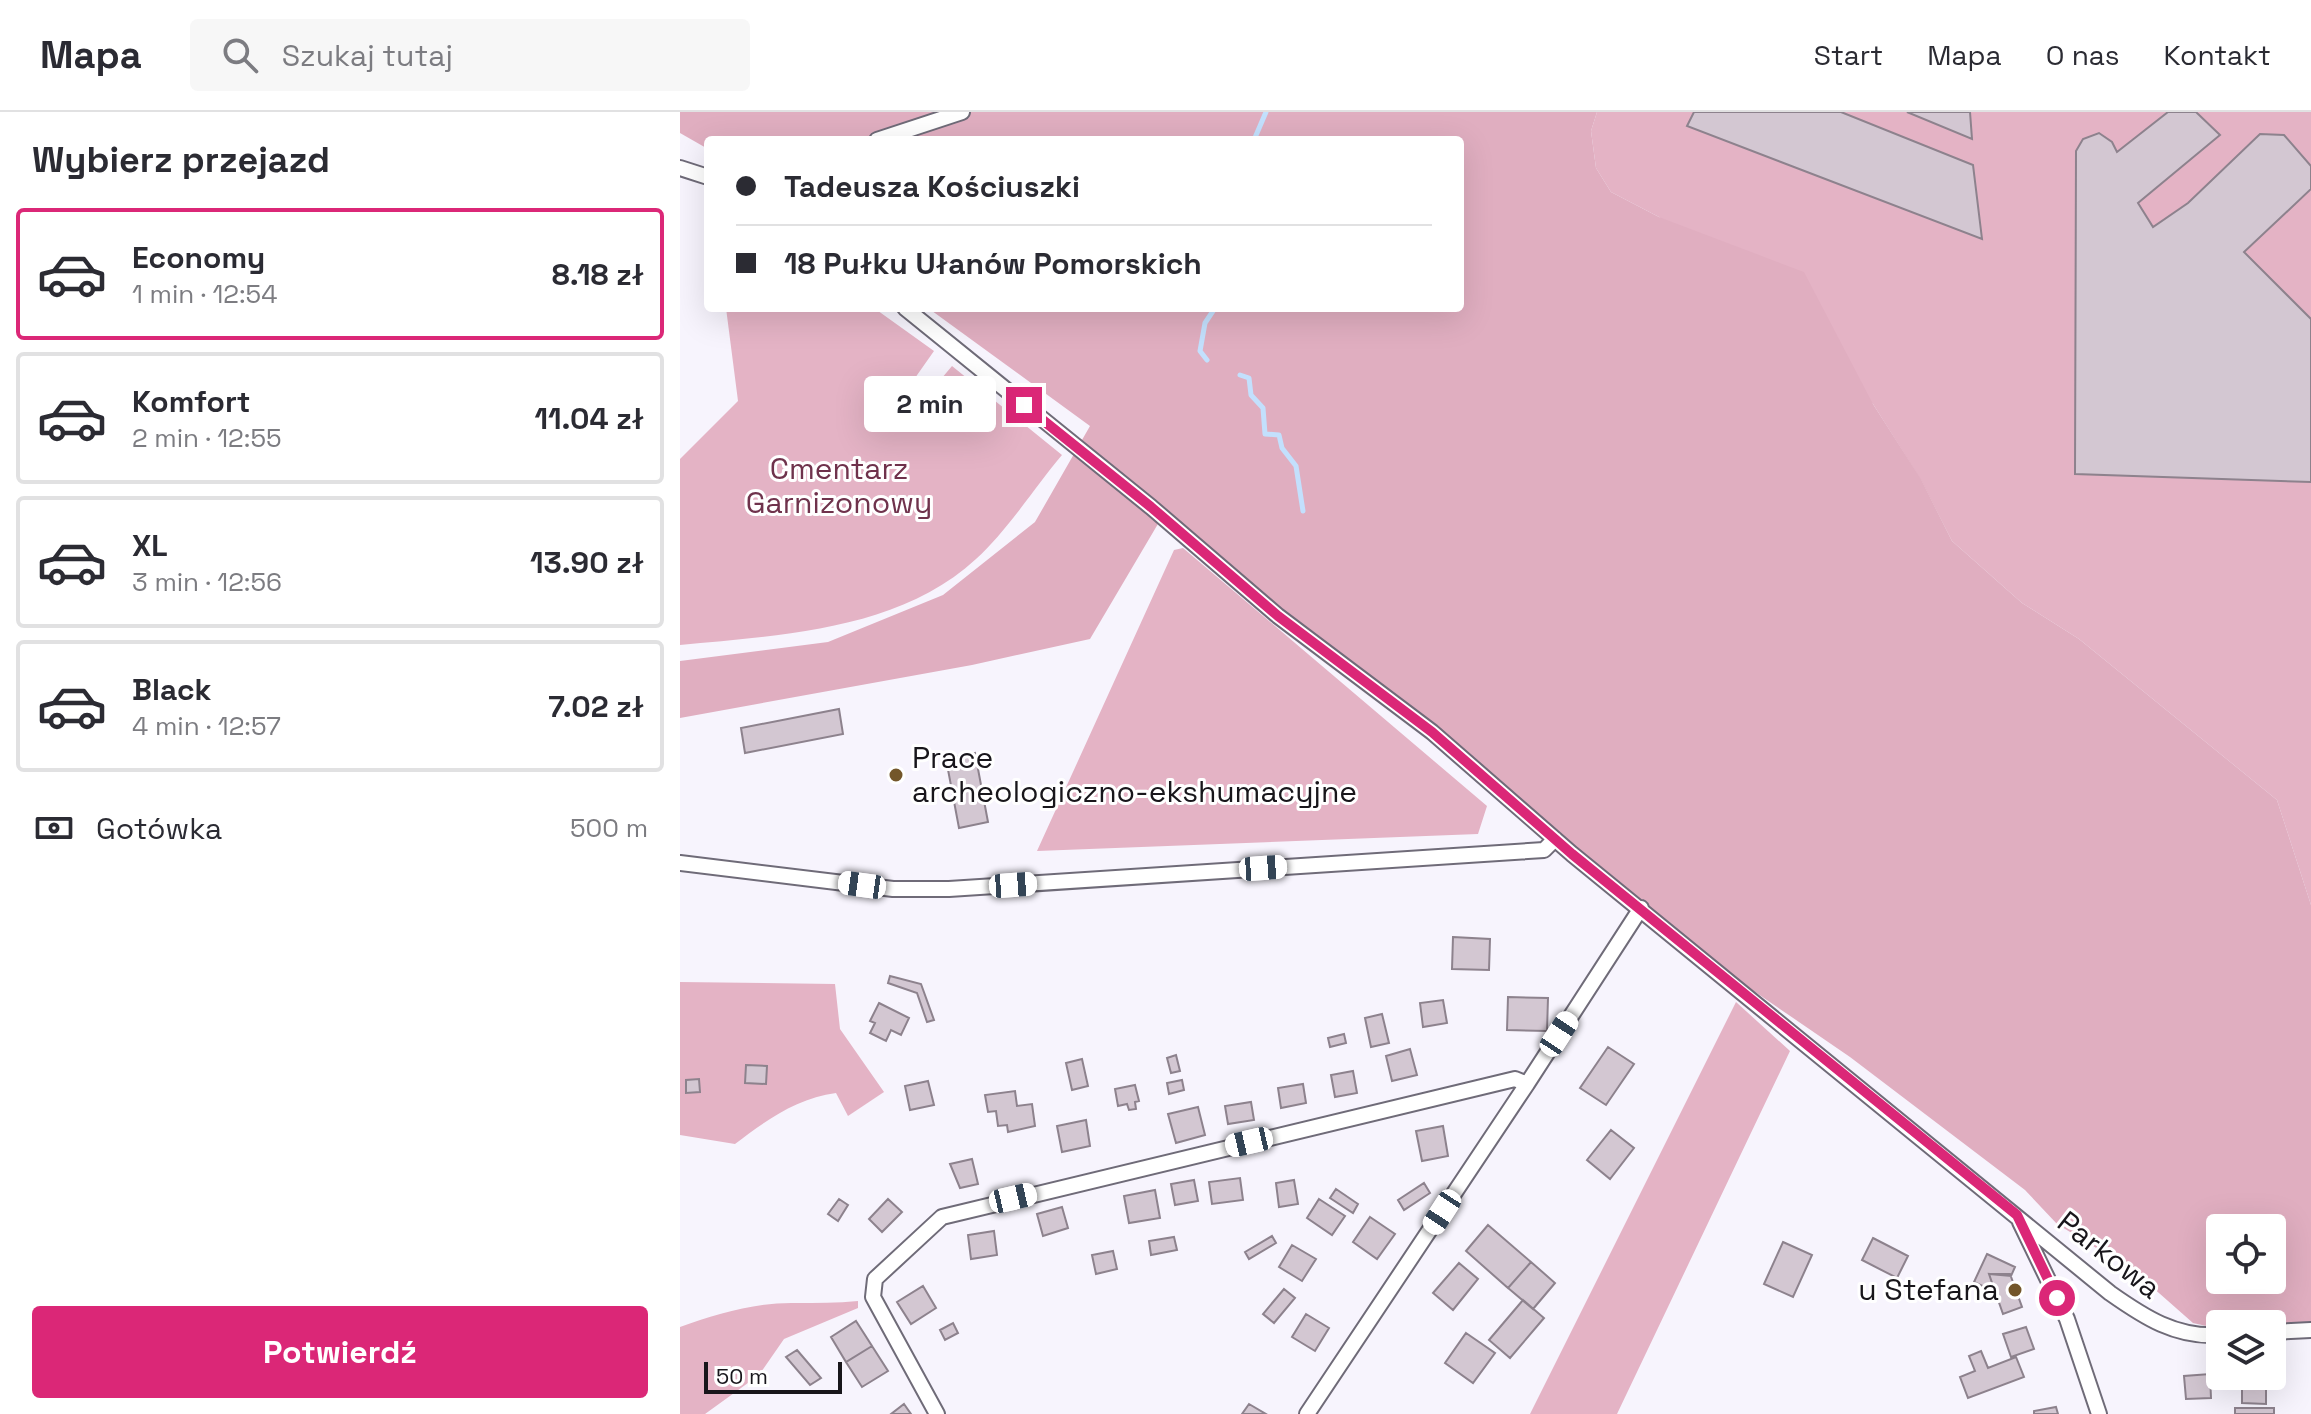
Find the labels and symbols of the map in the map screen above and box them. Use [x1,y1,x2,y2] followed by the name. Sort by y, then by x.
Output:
[864,377,996,433] callout: 2 min
[1006,387,1042,423] route end
[746,449,932,522] park label: Cmentarz Garnizonowy
[912,738,1357,811] place label: Prace archeologiczno-ekshumacyjne
[887,766,905,784] marker: Prace archeologiczno-ekshumacyjne
[1238,854,1288,882] car
[837,870,887,900] car
[988,871,1038,899] car
[1536,1007,1582,1061] car
[1223,1125,1275,1159] car
[987,1181,1039,1215] car
[1419,1185,1465,1239] car
[2050,1202,2169,1307] street label: Parkowa
[1858,1270,1999,1309] place label: u Stefana
[2039,1280,2075,1316] route start
[2006,1281,2024,1299] marker: u Stefana
[704,1358,842,1394] scale bar

